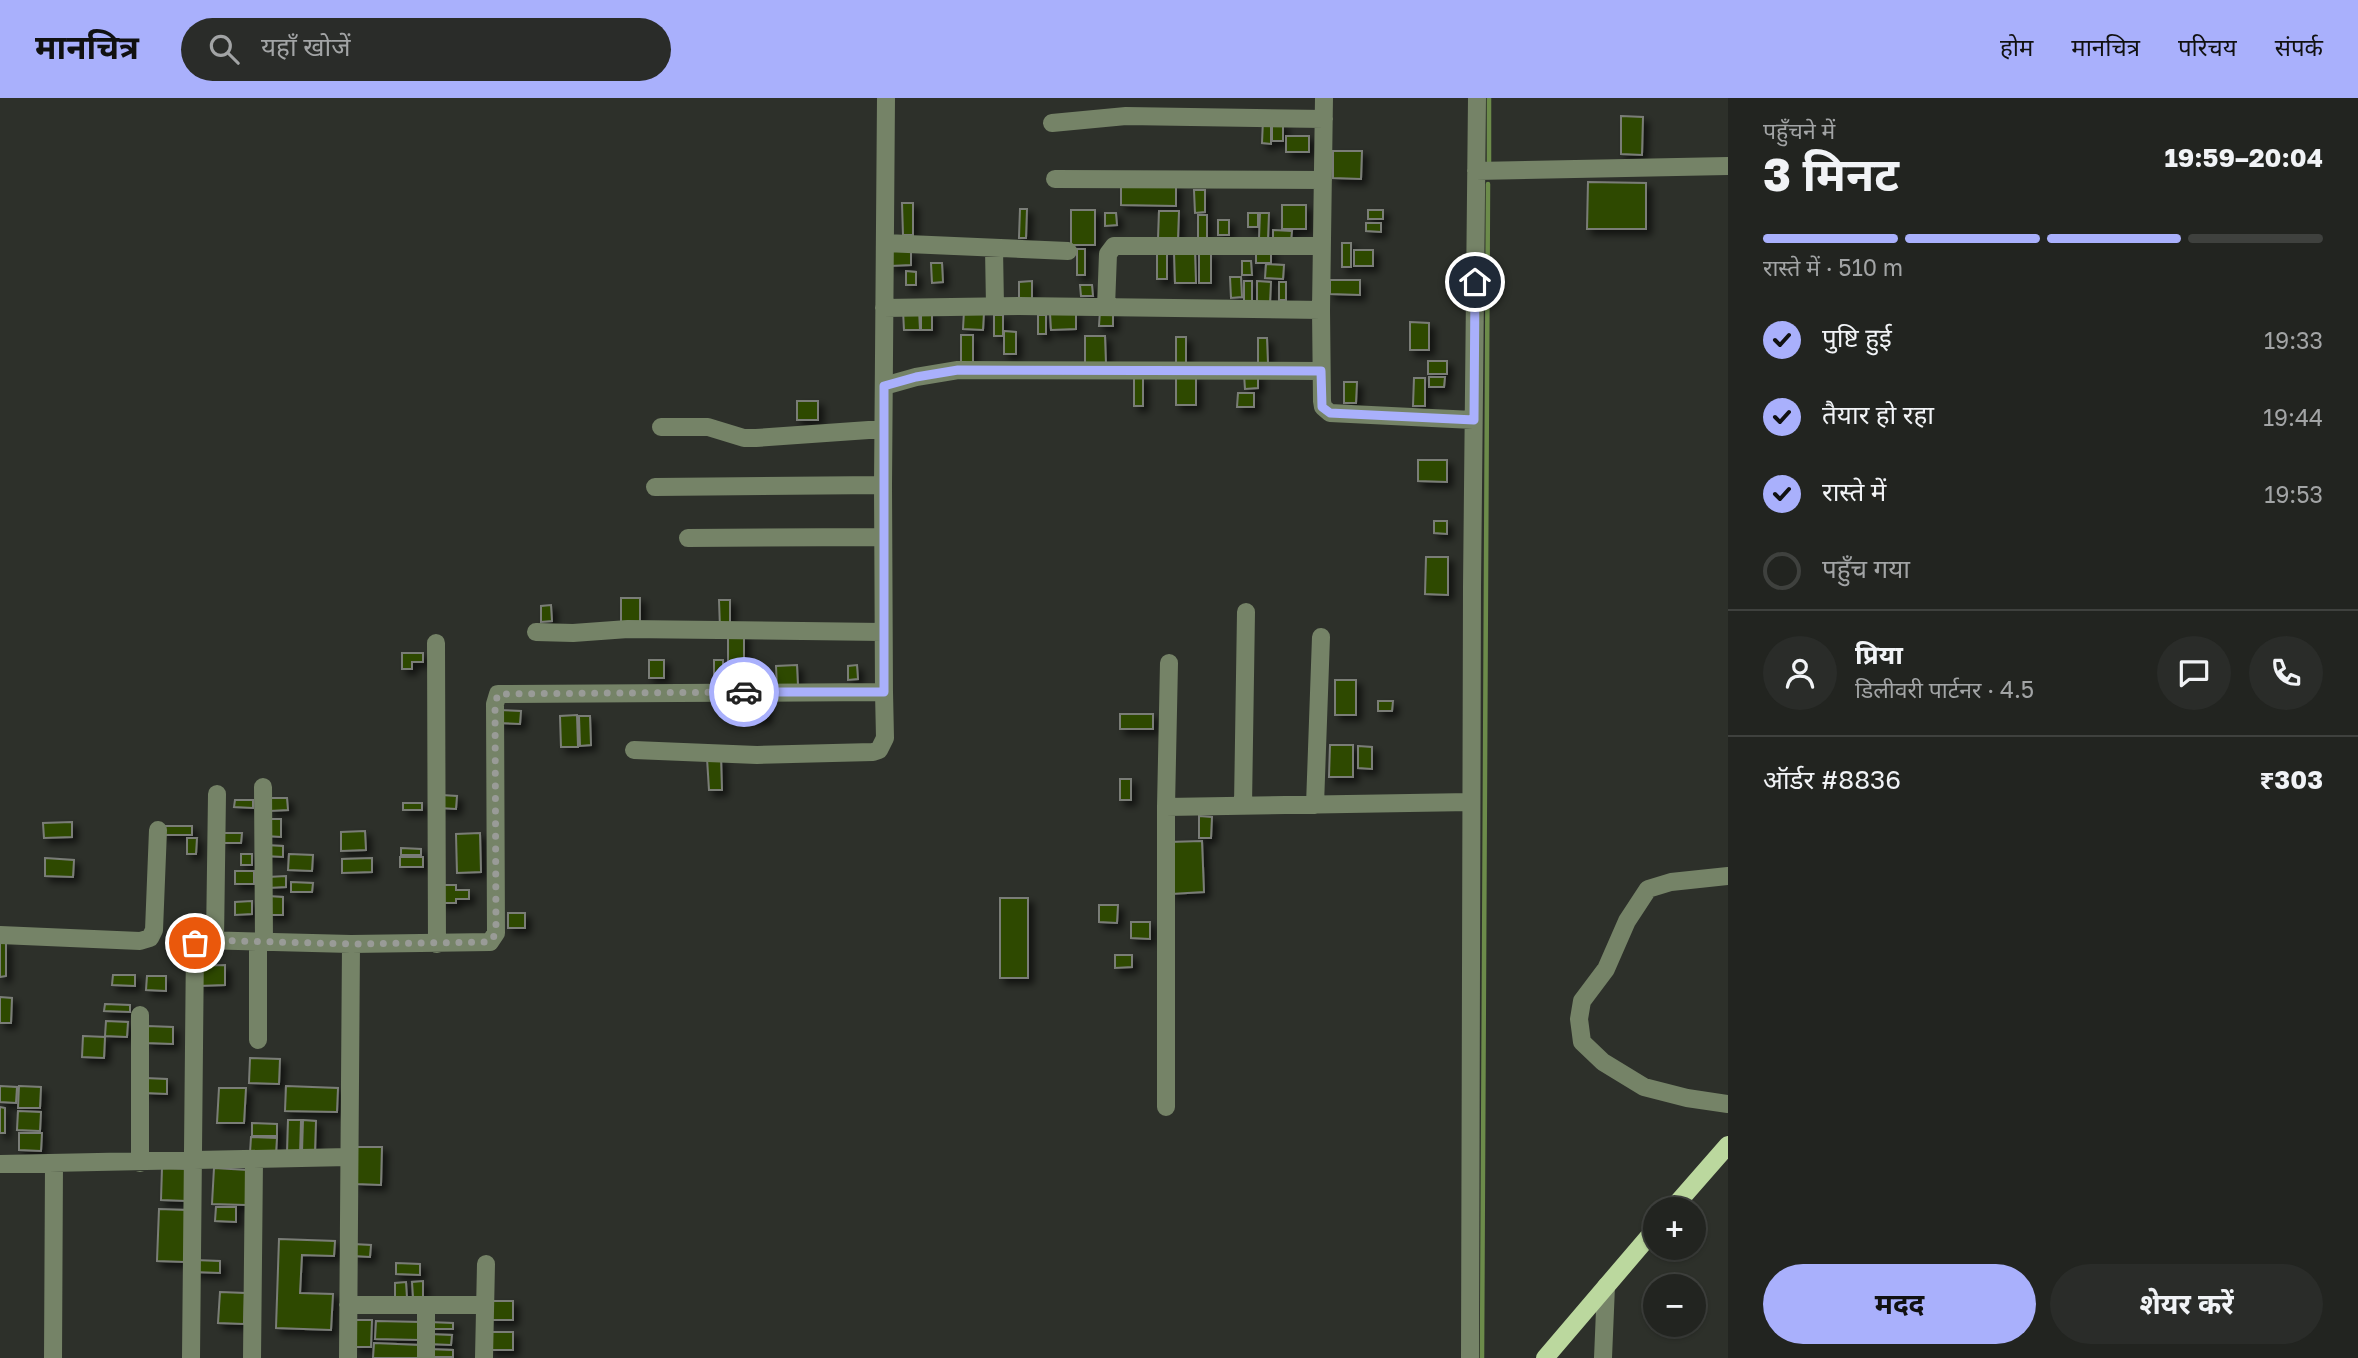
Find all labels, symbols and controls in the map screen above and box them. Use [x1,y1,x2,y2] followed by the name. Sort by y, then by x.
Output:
[181,18,671,81] search box
[35,27,139,66] text: मानचित्र
[205,30,243,68] icon: search
[261,31,350,62] text: यहाँ खोजें
[2000,32,2033,61] text: होम
[2071,32,2140,61] text: मानचित्र
[2178,32,2237,61] text: परिचय
[2275,32,2323,61] text: संपर्क
[1763,116,1835,144] text: पहुँचने में
[2164,142,2323,173] text: 19:59–20:04
[1763,146,1899,201] text: 3 मिनट
[1445,252,1505,312] pin
[1763,253,1903,281] text: रास्ते में · 510 m
[1456,263,1494,301] icon: home
[1763,321,1801,359] icon: check
[1822,322,1892,353] text: पुष्टि हुई
[2264,326,2323,354] text: 19:33
[1763,398,1801,436] icon: check
[1822,399,1934,430] text: तैयार हो रहा
[2263,403,2323,431] text: 19:44
[1763,475,1801,513] icon: check
[1822,476,1886,507] text: रास्ते में
[2264,480,2323,508] text: 19:53
[1822,553,1910,584] text: पहुँच गया
[1763,636,1837,710] button: person
[2157,636,2231,710] button: chat
[2249,636,2323,710] button: phone
[1855,639,1903,670] text: प्रिया
[709,657,779,727] courier
[725,673,763,711] icon: car
[1855,675,2034,703] text: डिलीवरी पार्टनर · 4.5
[1763,764,1901,795] text: ऑर्डर #8836
[2260,764,2323,795] text: ₹303
[165,913,225,973] pin
[176,924,214,962] icon: bag
[1643,1197,1706,1337] map controls
[1643,1197,1706,1260] button: +
[1763,1264,2036,1344] button: मदद
[2050,1264,2323,1344] button: शेयर करें
[1643,1274,1706,1337] button: −

